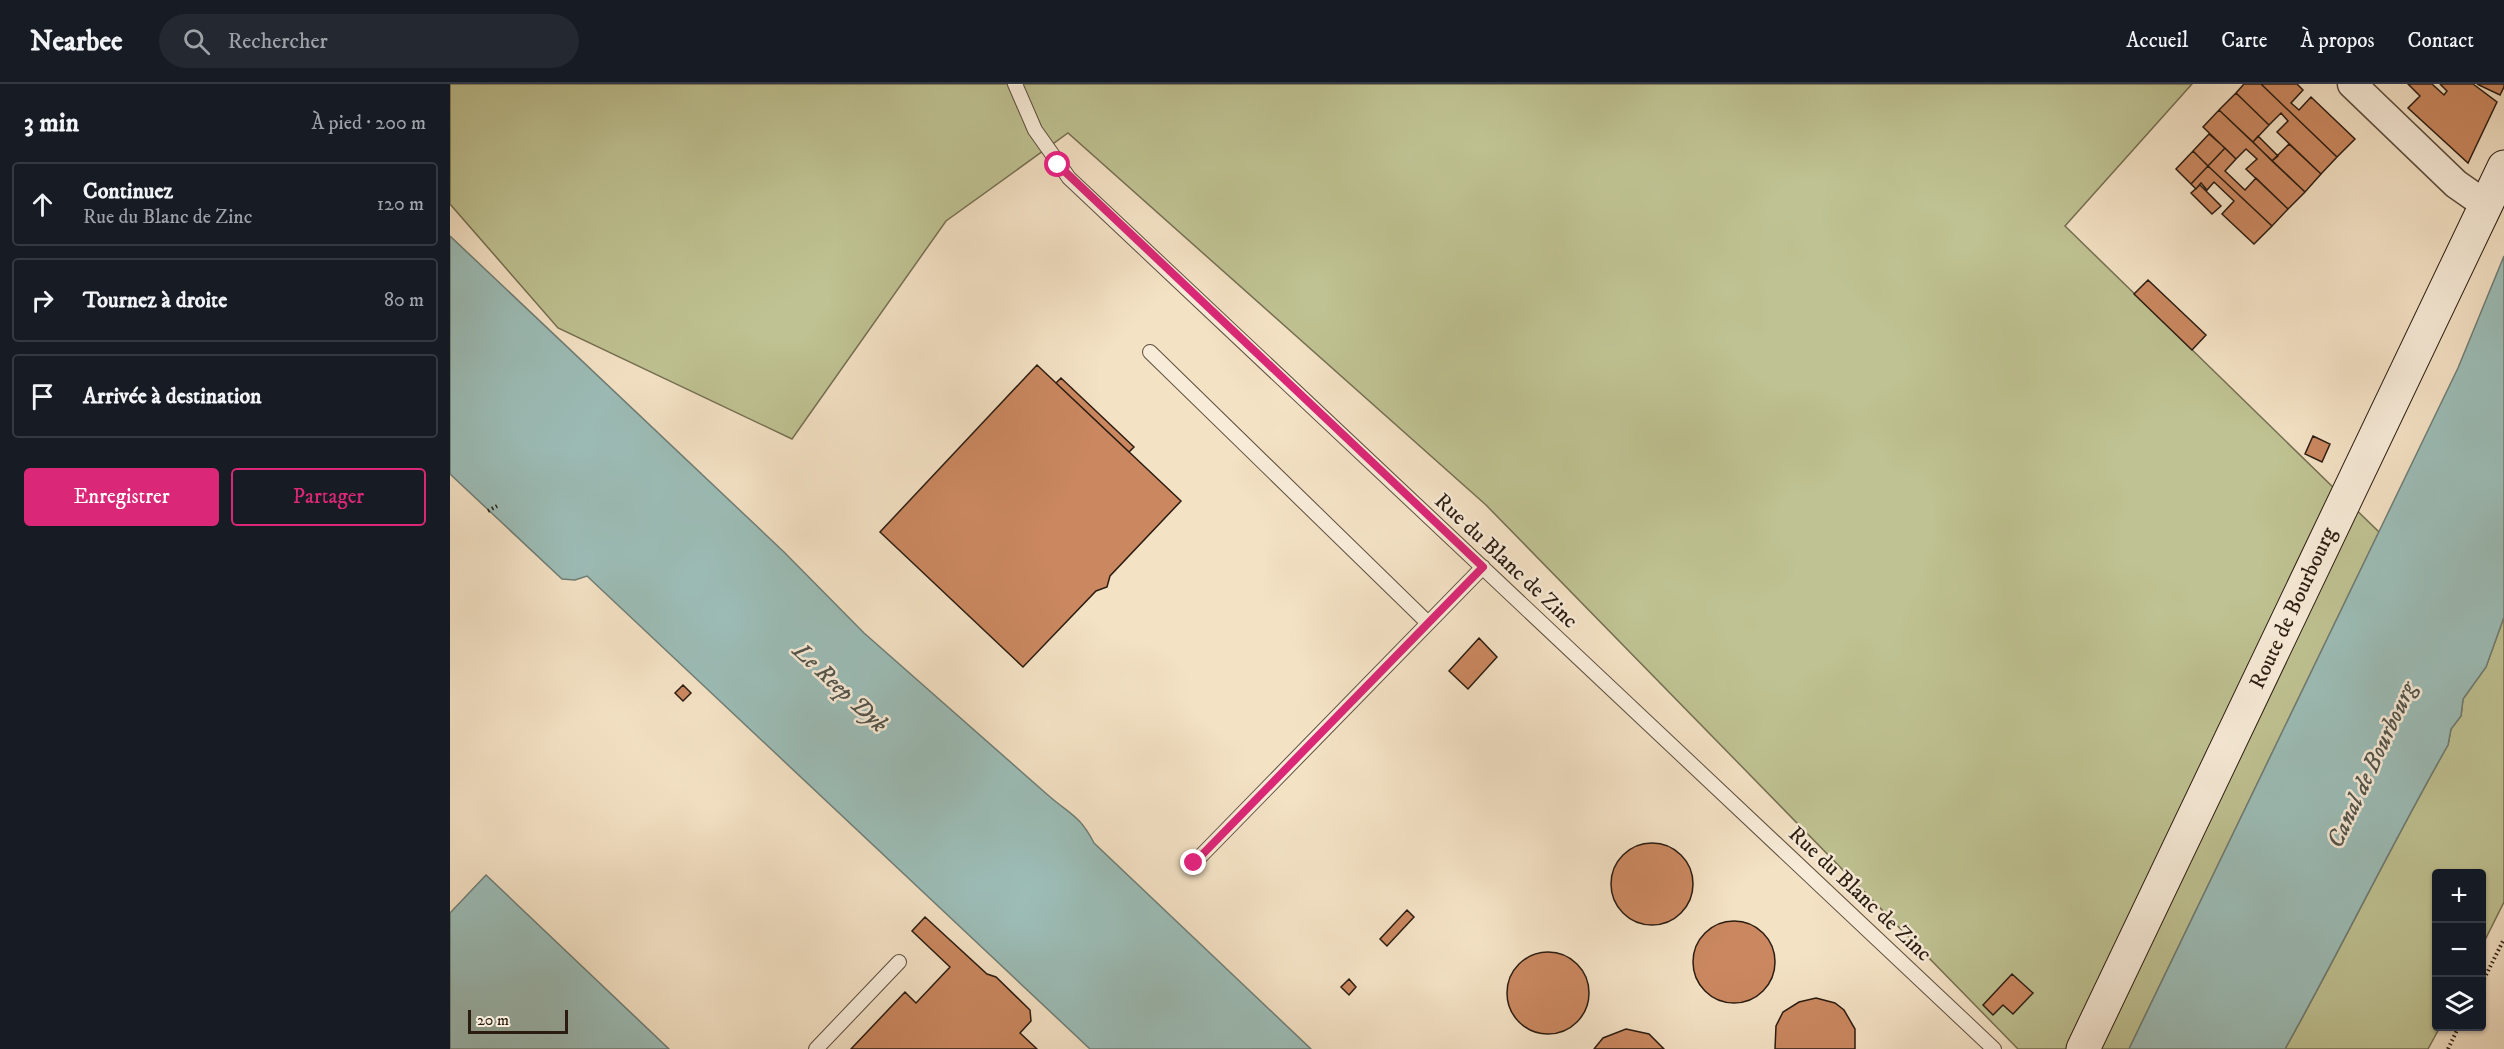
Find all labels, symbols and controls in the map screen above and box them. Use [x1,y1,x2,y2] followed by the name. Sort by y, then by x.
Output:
[159,14,579,68] search box
[30,24,123,59] text: Nearbee
[180,25,213,58] icon: search
[228,28,328,55] text: Rechercher
[2126,28,2188,54] text: Accueil
[2221,28,2267,54] text: Carte
[2300,28,2375,54] text: À propos
[2408,28,2474,54] text: Contact
[24,107,79,140] text: 3 min
[311,111,426,136] text: À pied · 200 m
[1044,151,1070,177] route start
[83,178,173,205] text: Continuez
[26,188,59,221] icon: ahead
[377,192,424,217] text: 120 m
[83,205,252,230] text: Rue du Blanc de Zinc
[26,284,59,317] icon: right
[83,287,227,314] text: Tournez à droite
[384,288,424,313] text: 80 m
[26,380,59,413] icon: arrive
[83,383,262,410] text: Arrivée à destination
[24,468,219,526] button: Enregistrer
[231,468,426,526] button: Partager
[1429,488,1583,634] street label: Rue du Blanc de Zinc
[2244,523,2342,693] street label: Route de Bourbourg
[785,635,894,739] water label: Le Reep Dyk
[2320,675,2425,853] water label: Canal de Bourbourg
[1783,821,1937,967] street label: Rue du Blanc de Zinc
[1180,849,1206,875] route end
[2432,869,2486,1031] map controls
[2432,869,2486,923] button: +
[2432,923,2486,977] button: −
[2432,977,2486,1031] button: layers
[468,1007,568,1034] scale bar
[477,1010,509,1030] text: 20 m

